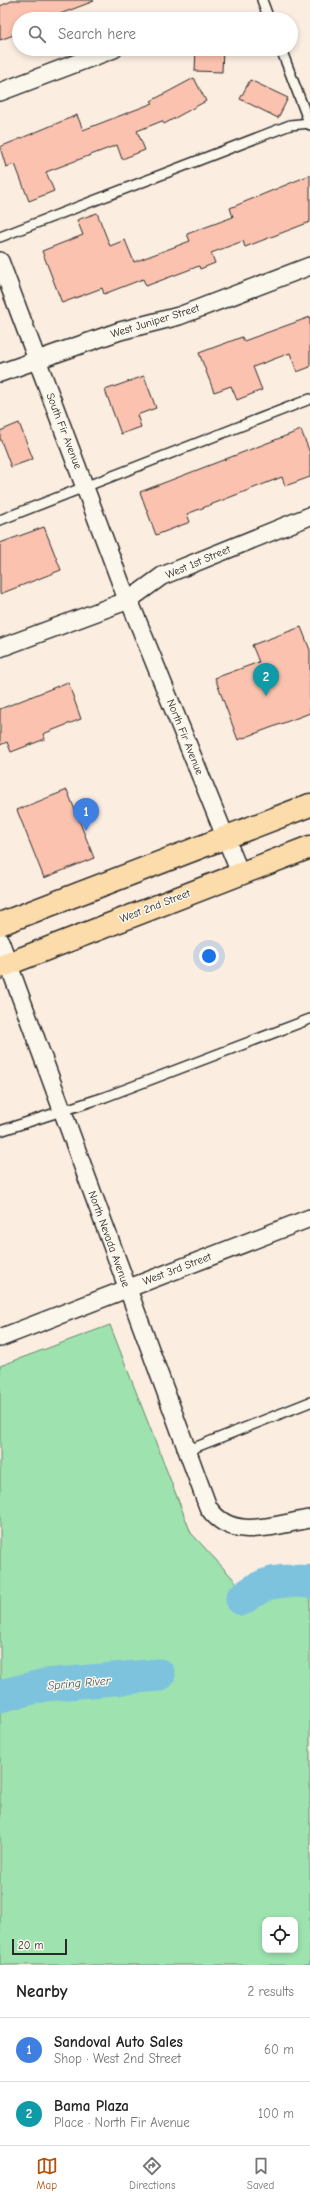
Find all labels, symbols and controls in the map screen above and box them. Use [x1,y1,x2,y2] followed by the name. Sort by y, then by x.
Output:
[12,12,298,56] search box
[26,23,48,45] icon: search
[58,25,136,43] text: Search here
[109,301,202,341] street label: West Juniper Street
[43,391,85,471] street label: South Fir Avenue
[164,542,233,581] street label: West 1st Street
[253,663,279,696] pin: 2
[164,697,206,777] street label: North Fir Avenue
[73,798,99,831] pin: 1
[118,886,193,925] street label: West 2nd Street
[199,946,219,966] your location
[86,1189,133,1289] street label: North Nevada Avenue
[141,1250,214,1288] street label: West 3rd Street
[47,1673,112,1693] water label: Spring River
[262,1917,298,1953] map controls
[262,1917,298,1953] button: locate
[12,1937,67,1956] scale bar
[18,1939,43,1952] text: 20 m
[16,1982,67,2001] text: Nearby
[247,1984,294,1999] text: 2 results
[54,2033,183,2051] text: Sandoval Auto Sales
[26,2042,32,2057] text: 1
[264,2042,294,2057] text: 60 m
[54,2051,181,2066] text: Shop · West 2nd Street
[54,2097,129,2115] text: Bama Plaza
[26,2106,32,2121] text: 2
[258,2106,294,2121] text: 100 m
[54,2115,190,2130] text: Place · North Fir Avenue
[36,2155,58,2192] tab: Map
[129,2155,176,2192] tab: Directions
[247,2155,274,2192] tab: Saved

